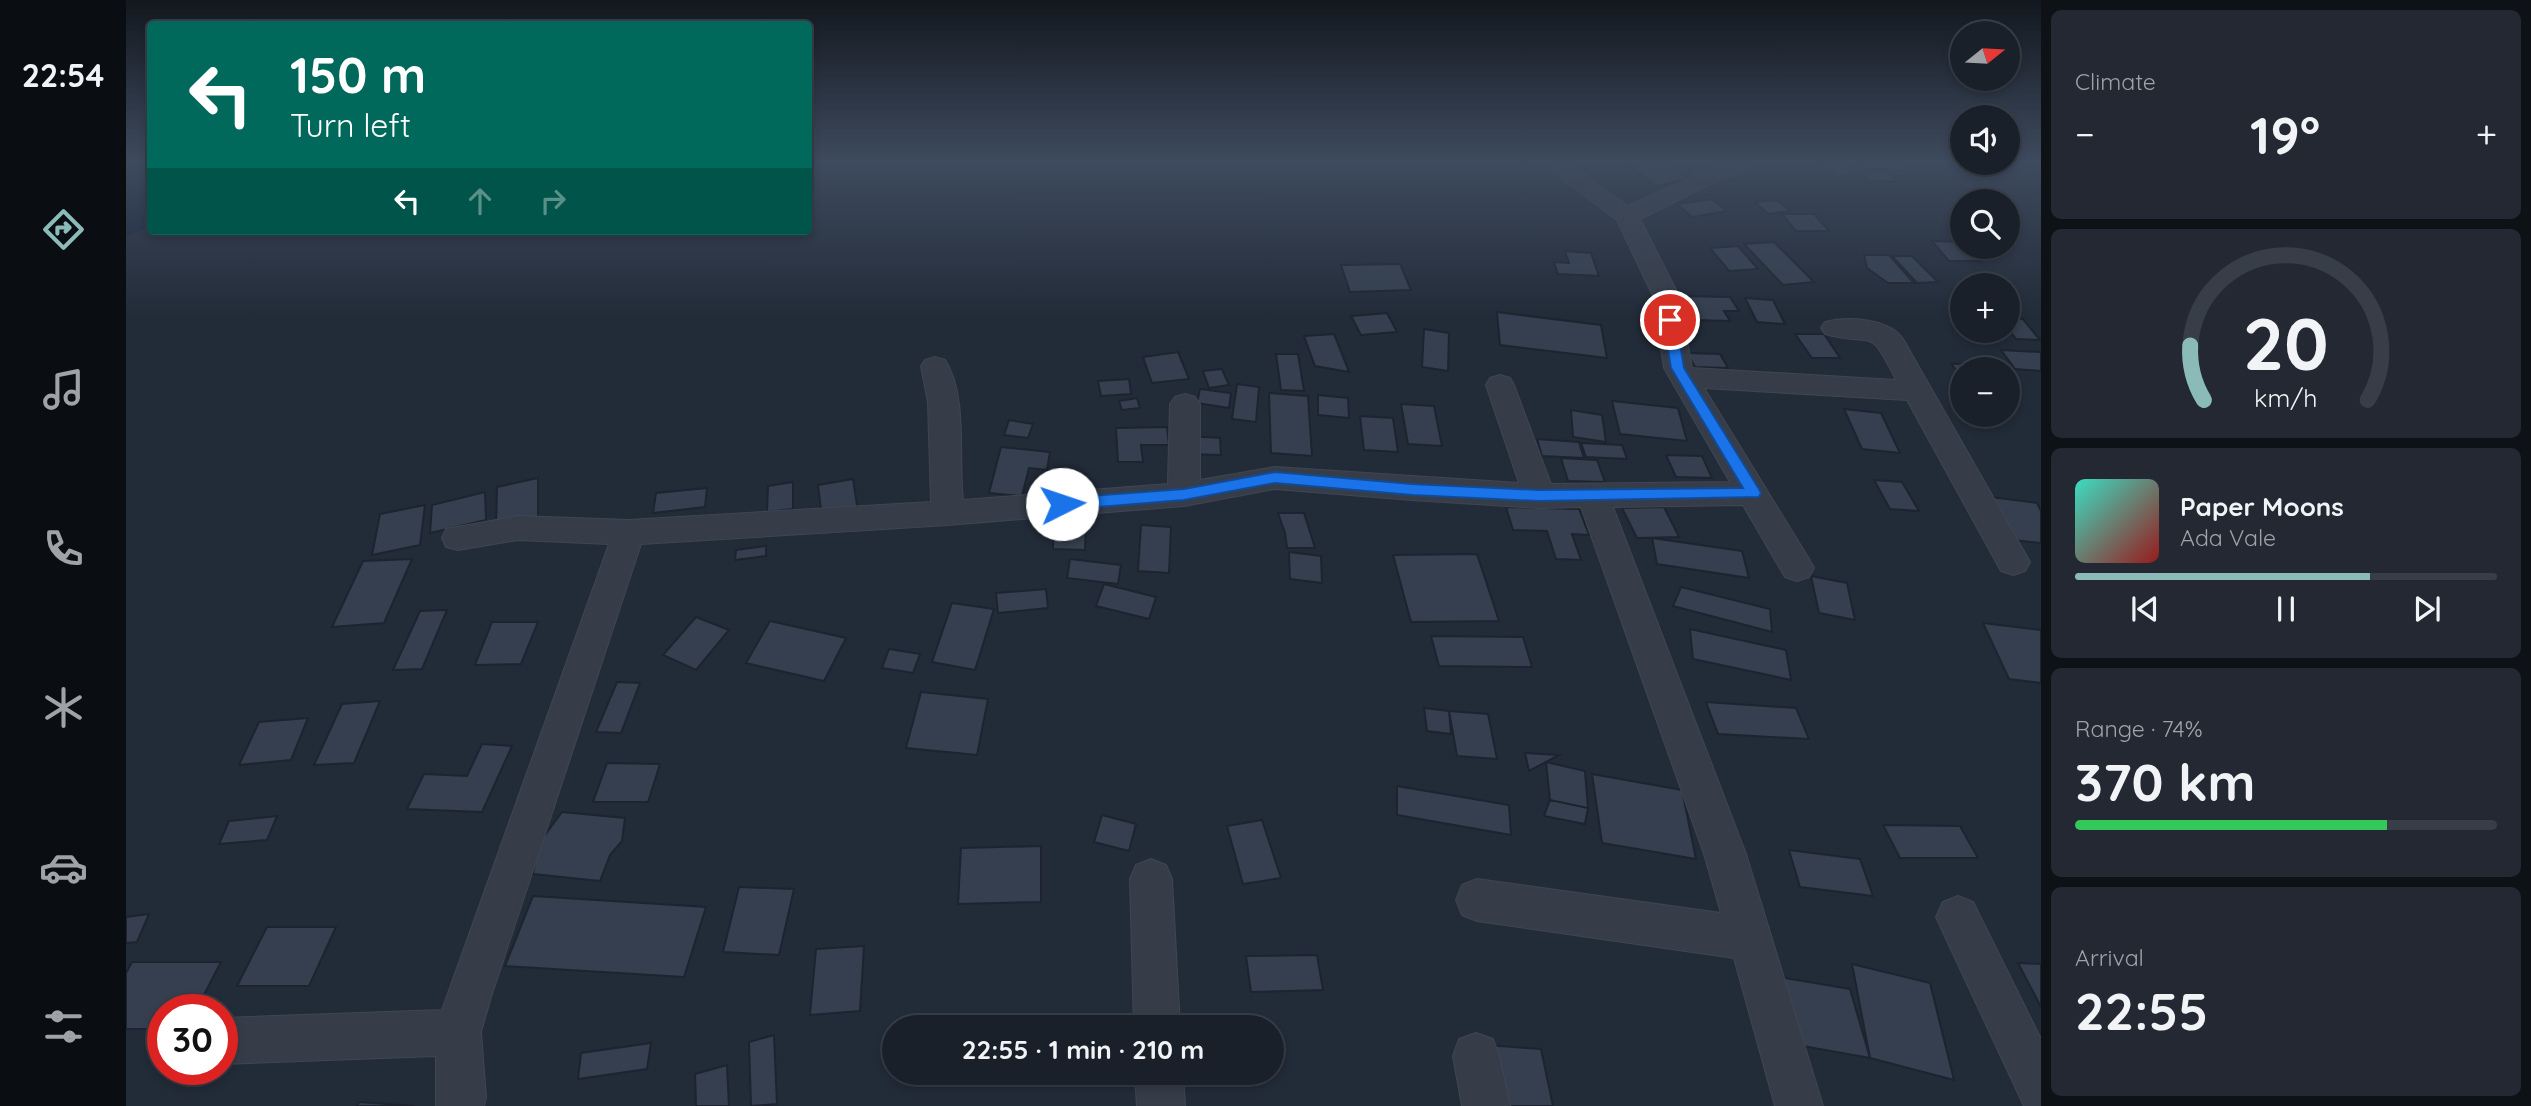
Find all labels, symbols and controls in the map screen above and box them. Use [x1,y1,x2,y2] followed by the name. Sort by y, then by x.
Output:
[1950,21,2020,91] north arrow
[1950,21,2020,427] map controls
[290,44,426,105] text: 150 m
[175,49,266,140] icon: left
[22,55,104,95] text: 22:54
[2075,67,2156,96] text: Climate
[2250,102,2320,167] text: 19°
[290,105,411,145] text: Turn left
[1950,105,2020,175] button: sound
[2075,110,2095,158] text: −
[2476,110,2497,158] text: +
[388,182,426,220] icon: left
[461,182,499,220] icon: ahead
[534,182,572,220] icon: right
[1950,189,2020,259] button: search
[39,205,88,254] icon: directions
[1950,273,2020,343] button: +
[1640,290,1700,350] pin
[2243,297,2329,388] text: 20
[1651,301,1689,339] icon: arrive
[1950,357,2020,427] button: −
[39,365,88,414] icon: music
[2254,382,2318,413] text: km/h
[1025,467,1099,541] position arrow
[2180,490,2344,523] text: Paper Moons
[2180,523,2276,552] text: Ada Vale
[39,524,88,573] icon: phone
[2126,590,2164,628] icon: previous
[2267,590,2305,628] icon: pause
[2408,590,2446,628] icon: next
[39,683,88,732] icon: climate
[2075,714,2203,743] text: Range · 74%
[2075,749,2256,814] text: 370 km
[39,843,88,892] icon: car
[2075,943,2144,972] text: Arrival
[2075,978,2208,1043] text: 22:55
[147,994,238,1085] speed limit sign: 30
[39,1002,88,1051] icon: filters
[962,1033,1204,1066] text: 22:55 · 1 min · 210 m

